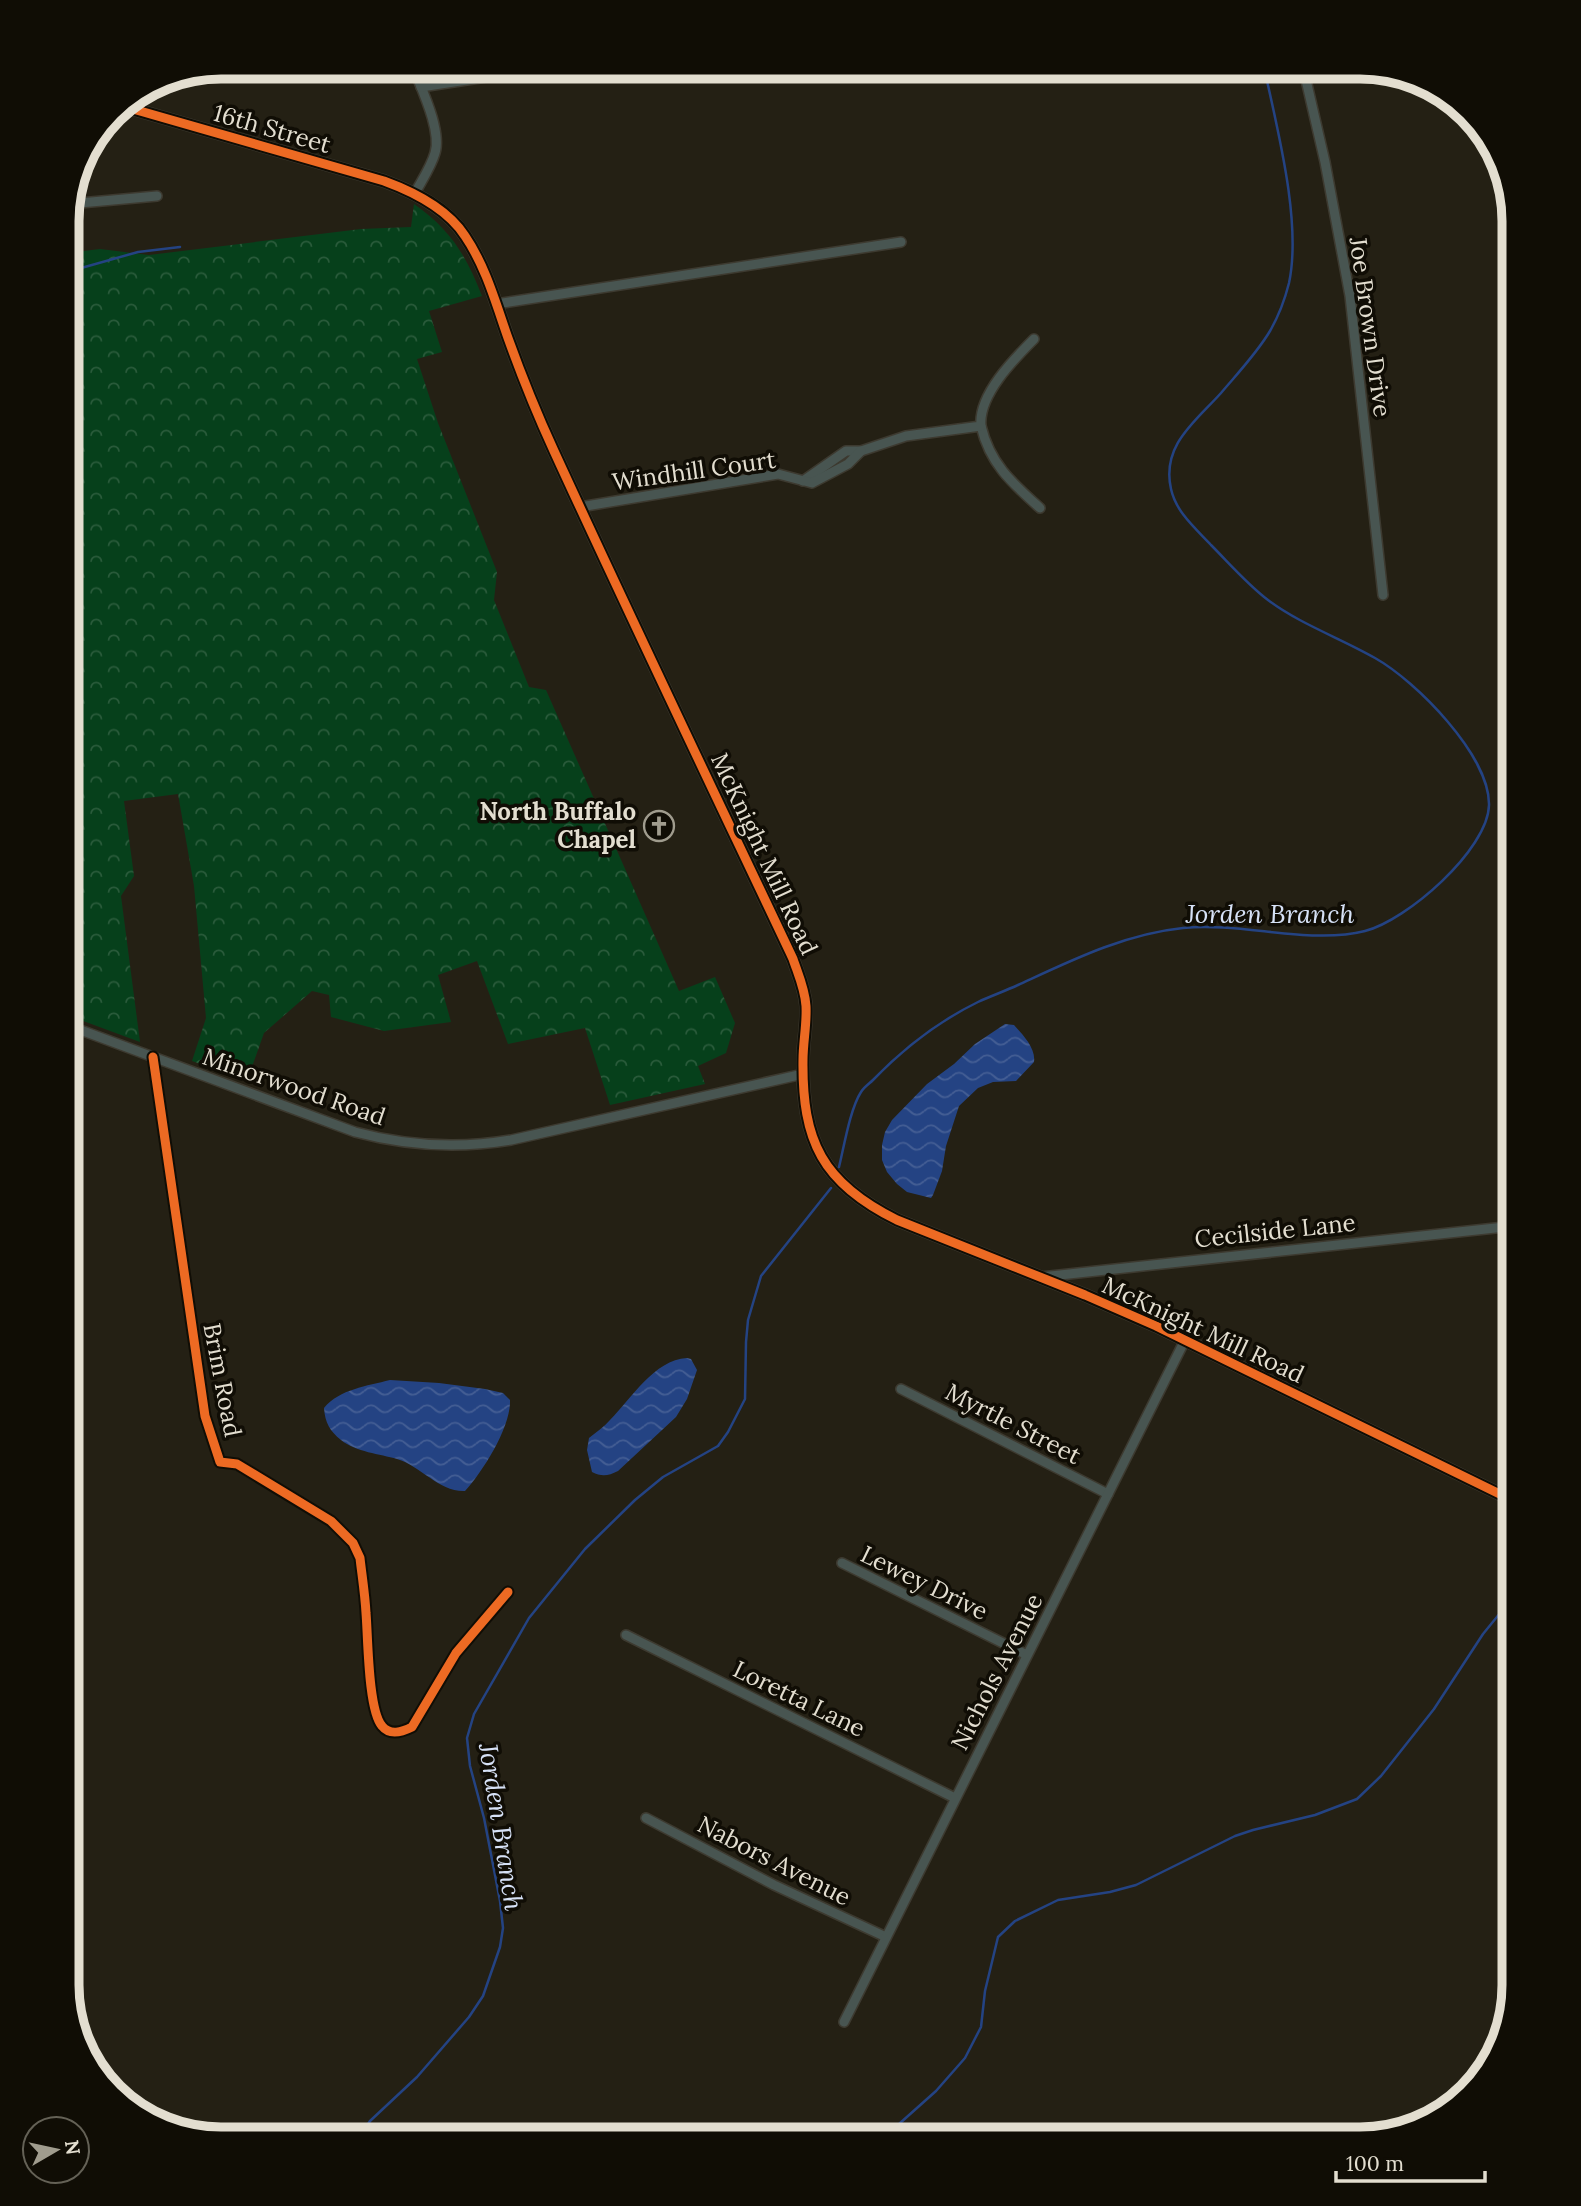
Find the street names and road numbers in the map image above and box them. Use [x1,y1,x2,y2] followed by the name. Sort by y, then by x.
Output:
[210,97,335,160] street label: 16th Street
[1342,234,1398,419] street label: Joe Brown Drive
[610,444,778,497] street label: Windhill Court
[704,748,825,960] street label: McKnight Mill Road
[199,1041,390,1132] street label: Minorwood Road
[1193,1207,1357,1254] street label: Cecilside Lane
[1097,1269,1309,1390] street label: McKnight Mill Road
[196,1320,249,1439] street label: Brim Road
[940,1376,1087,1471] street label: Myrtle Street
[856,1538,993,1627] street label: Lewey Drive
[944,1588,1049,1755] street label: Nichols Avenue
[728,1653,870,1744] street label: Loretta Lane
[692,1809,856,1912] street label: Nabors Avenue

